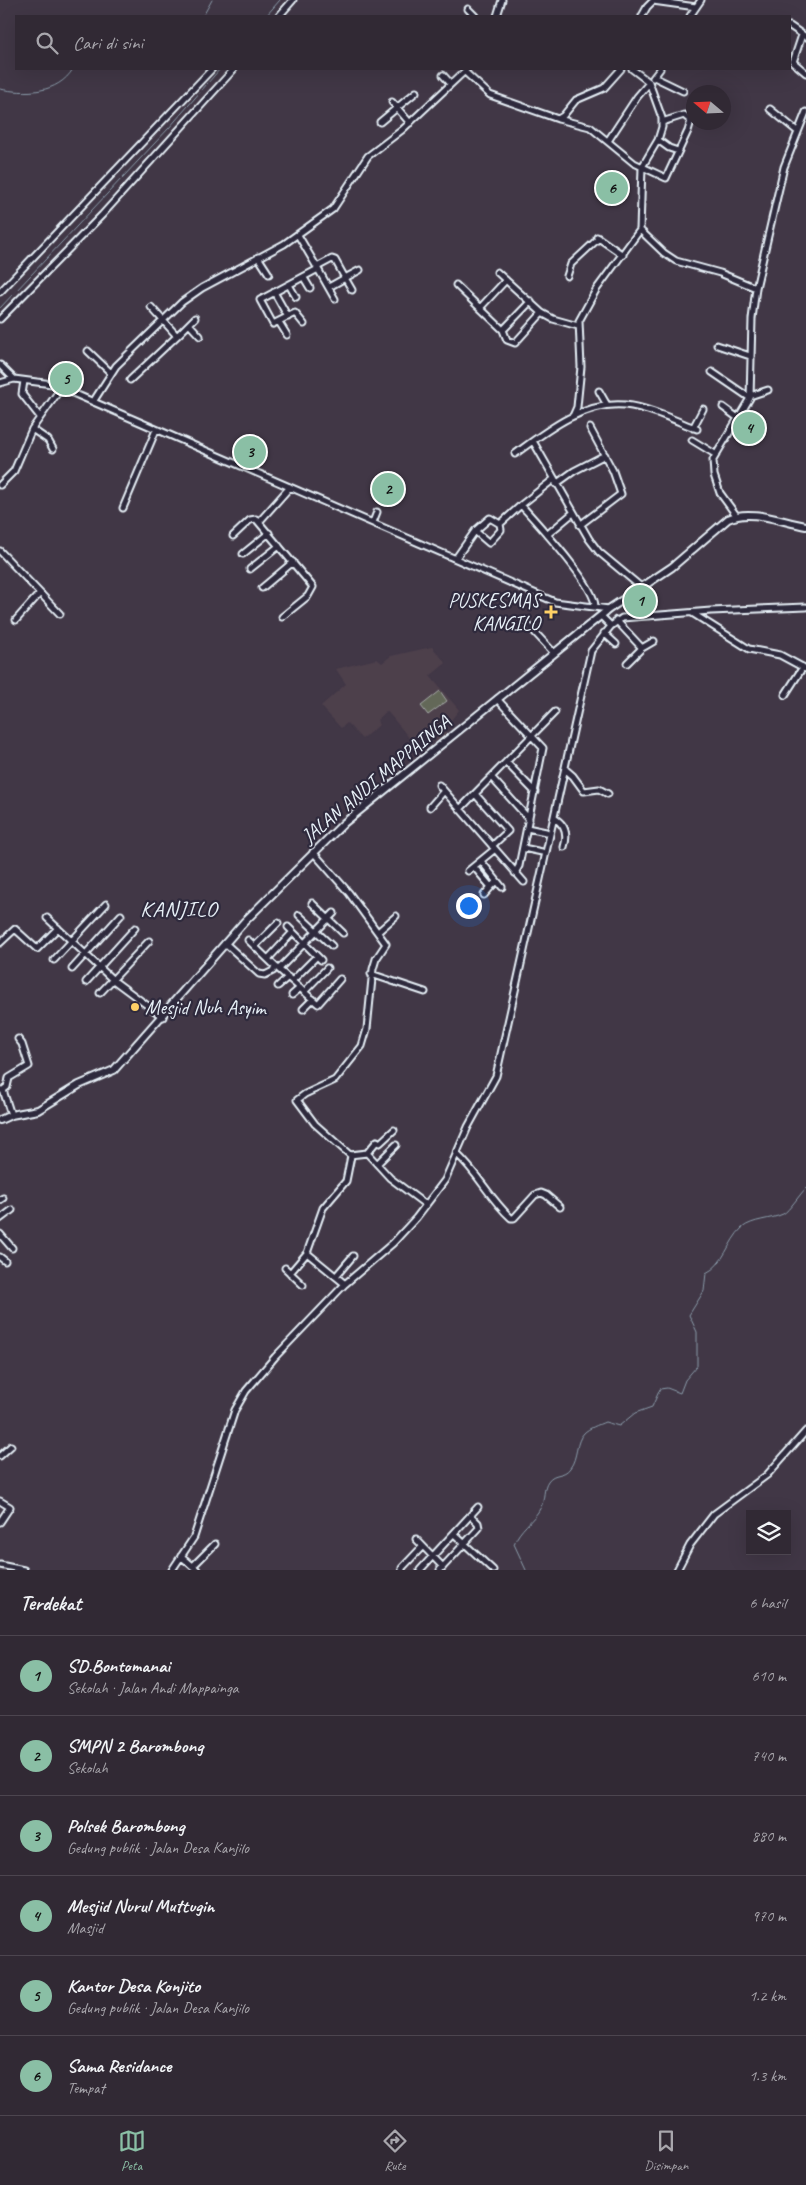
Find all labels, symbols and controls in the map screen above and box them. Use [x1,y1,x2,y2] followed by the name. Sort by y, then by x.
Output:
[15,15,791,70] search box
[33,29,61,57] icon: search
[73,31,143,55] text: Cari di sini
[686,85,731,130] north arrow
[596,169,628,207] pin: 6
[50,360,82,398] pin: 5
[733,409,765,447] pin: 4
[234,433,266,471] pin: 3
[372,470,404,508] pin: 2
[624,582,656,620] pin: 1
[448,588,543,636] place label: PUSKESMAS KANGILO
[544,605,558,619] marker: PUSKESMAS KANGILO
[296,709,456,849] street label: JALAN ANDI MAPPAINGA
[456,893,482,919] your location
[140,895,219,923] district label: KANJILO
[145,995,267,1020] place label: Mesjid Nuh Asyim
[129,1001,141,1013] marker: Mesjid Nuh Asyim
[746,1510,791,1555] map controls
[746,1510,791,1555] button: layers
[20,1590,81,1616] text: Terdekat
[749,1593,786,1613] text: 6 hasil
[67,1654,170,1678] text: SD.Bontomanai
[32,1666,40,1686] text: 1
[752,1666,786,1686] text: 610 m
[67,1678,239,1698] text: Sekolah · Jalan Andi Mappainga
[67,1734,203,1758] text: SMPN 2 Barombong
[32,1746,40,1766] text: 2
[752,1746,786,1766] text: 740 m
[67,1758,108,1778] text: Sekolah
[67,1814,184,1838] text: Polsek Barombong
[32,1826,40,1846] text: 3
[752,1826,786,1846] text: 880 m
[67,1838,249,1858] text: Gedung publik · Jalan Desa Kanjilo
[67,1894,214,1918] text: Mesjid Nurul Muttugin
[32,1906,40,1926] text: 4
[752,1906,786,1926] text: 970 m
[67,1918,104,1938] text: Masjid
[67,1974,200,1998] text: Kantor Desa Konjito
[33,1986,39,2006] text: 5
[749,1986,786,2006] text: 1.2 km
[67,1998,249,2018] text: Gedung publik · Jalan Desa Kanjilo
[67,2054,171,2078] text: Sama Residance
[32,2066,40,2086] text: 6
[749,2066,786,2086] text: 1.3 km
[67,2078,105,2098] text: Tempat
[118,2127,146,2174] tab: Peta
[381,2127,409,2174] tab: Rute
[644,2127,688,2174] tab: Disimpan

